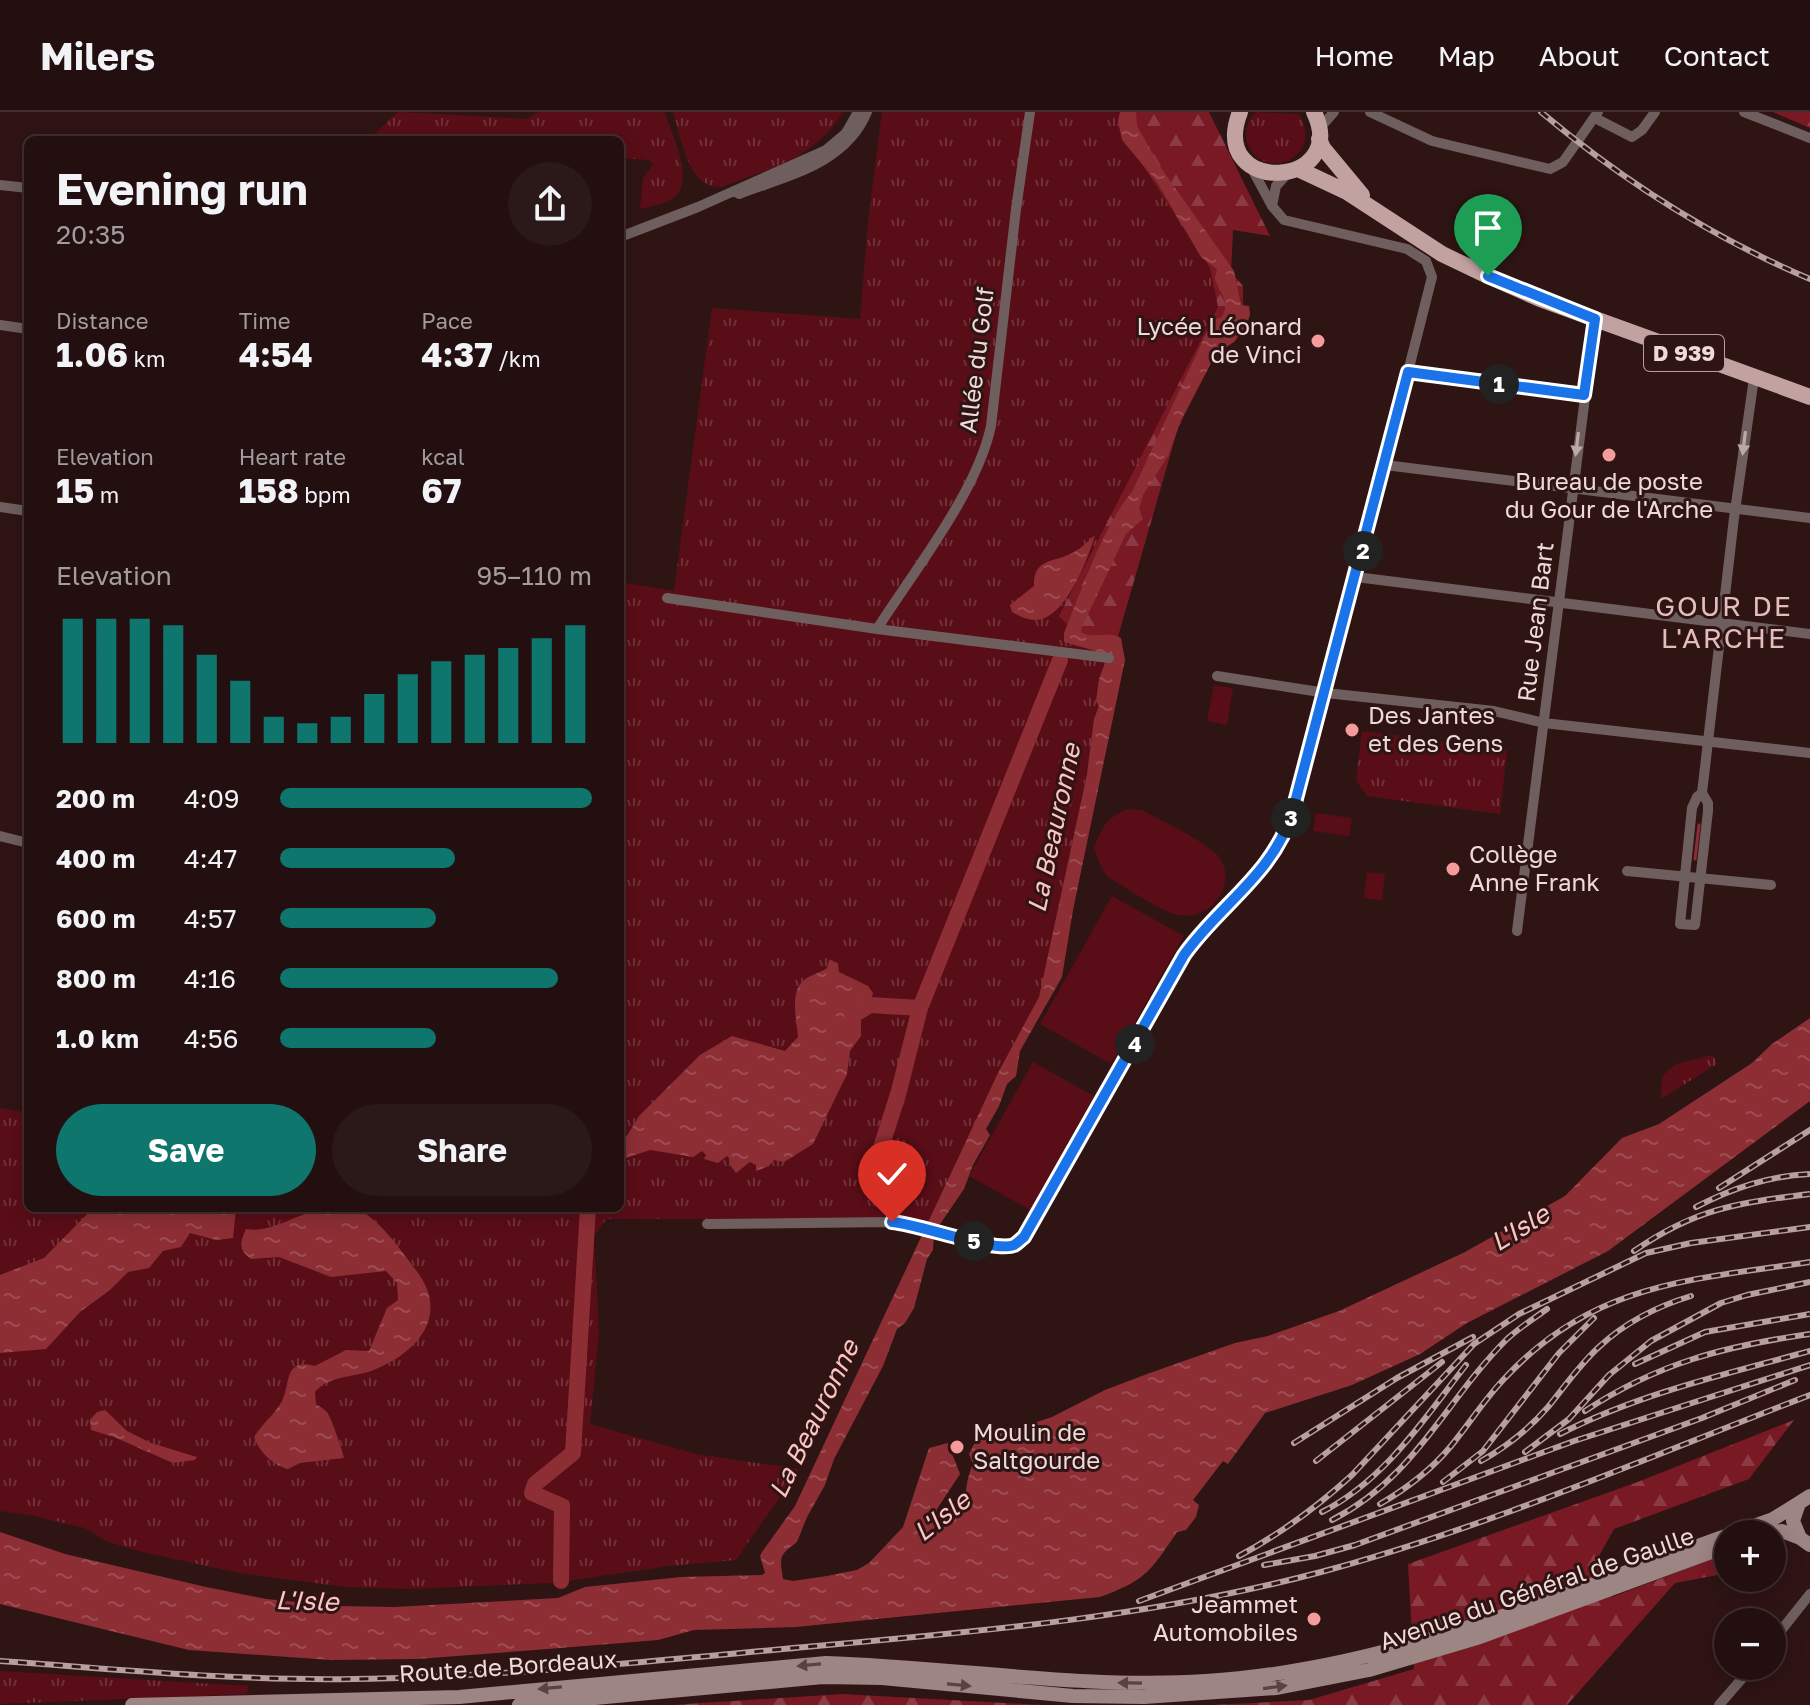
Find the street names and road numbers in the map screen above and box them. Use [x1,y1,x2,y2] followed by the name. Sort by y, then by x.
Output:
[952,285,999,435] street label: Allée du Golf
[1644,335,1724,371] road number: D 939
[1510,540,1559,703] street label: Rue Jean Bart
[1375,1520,1698,1655] street label: Avenue du Général de Gaulle
[398,1643,618,1688] street label: Route de Bordeaux

